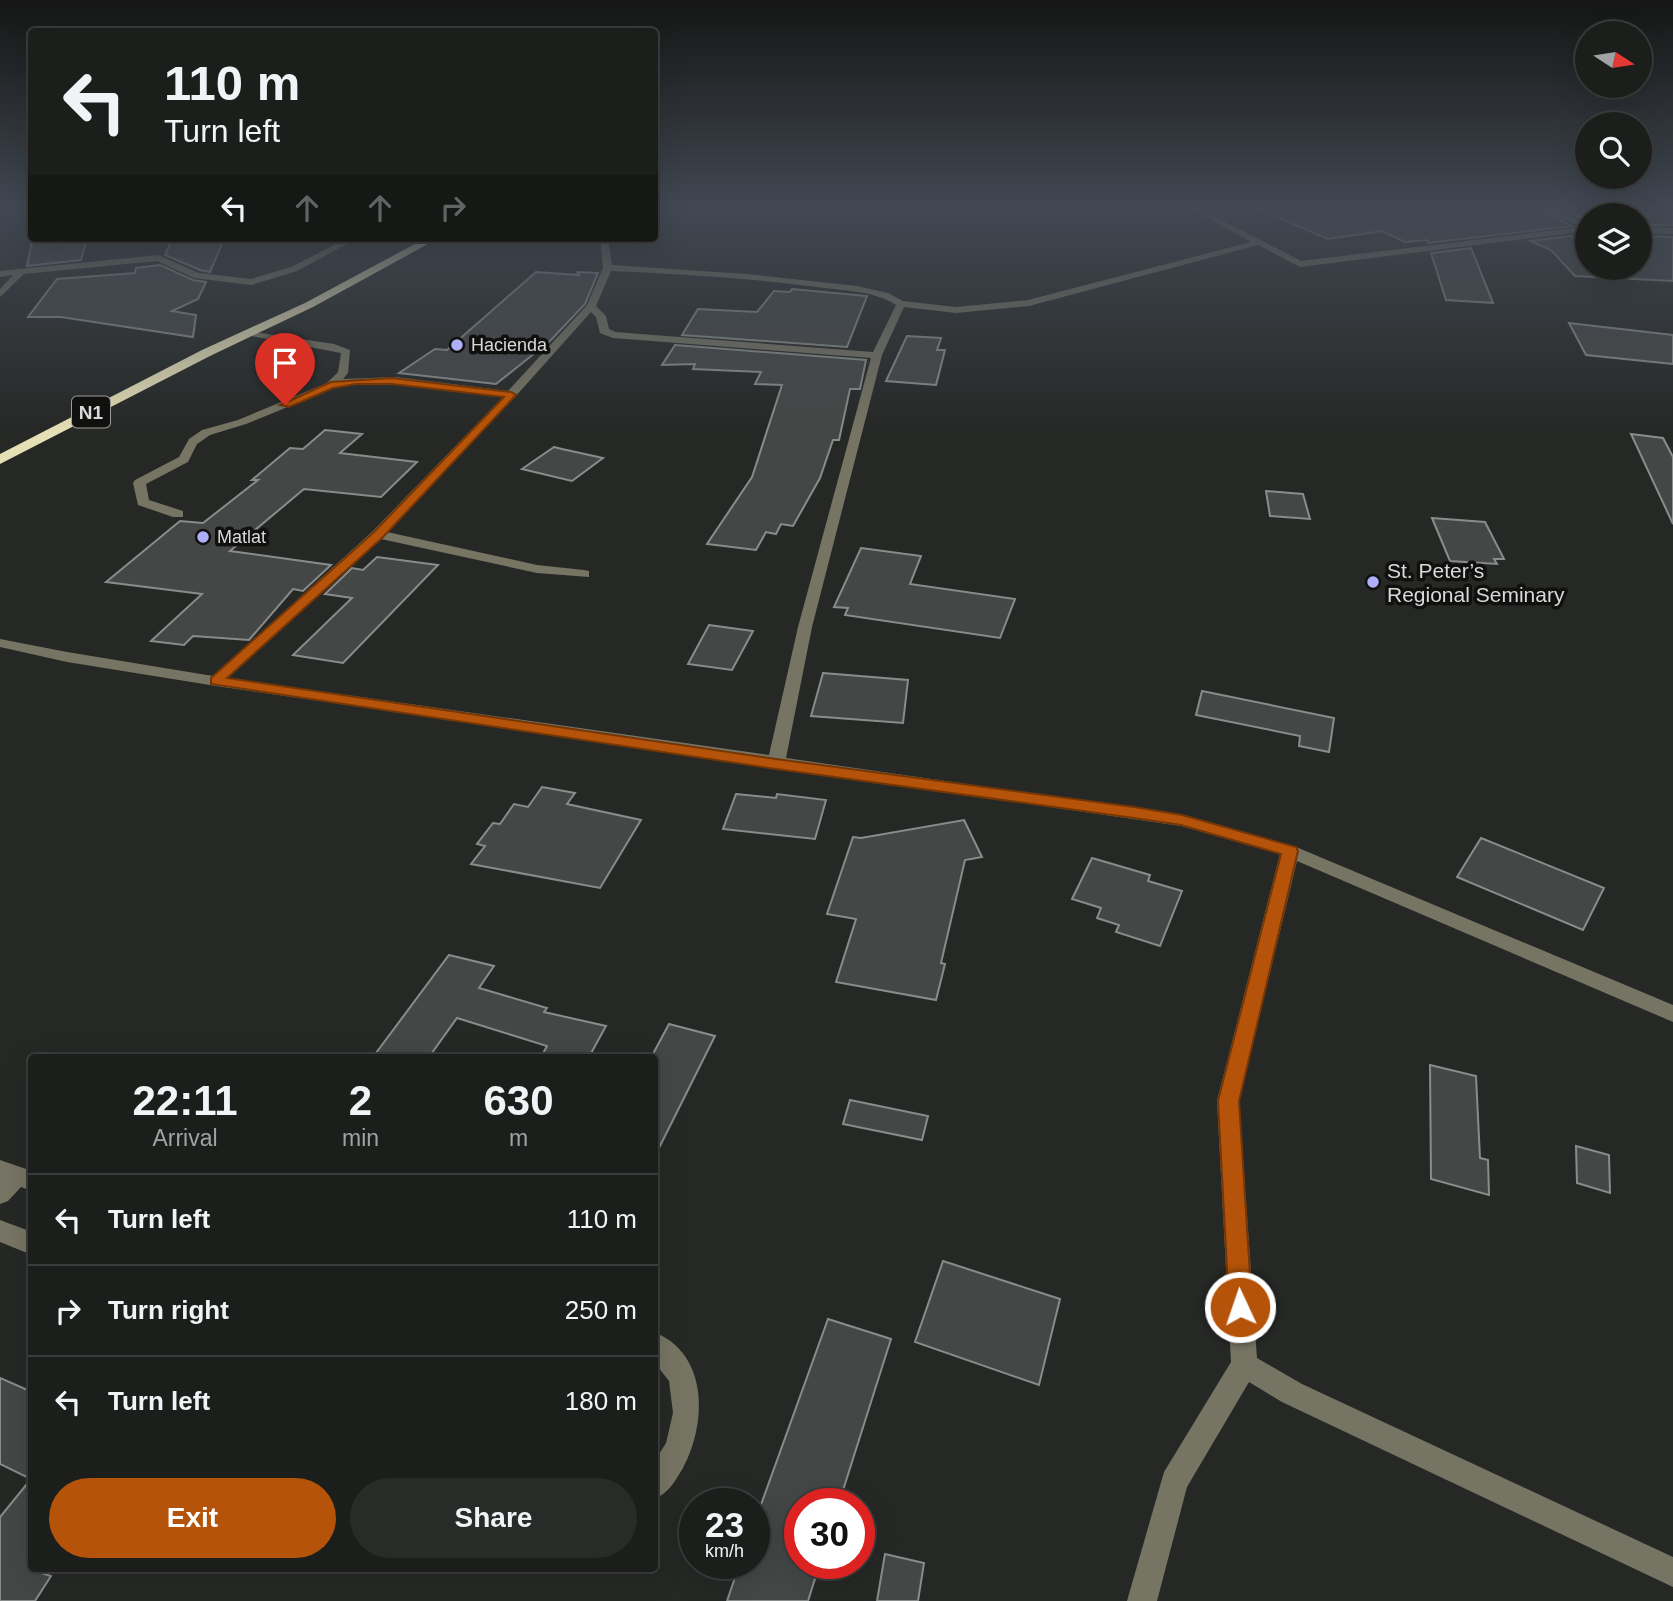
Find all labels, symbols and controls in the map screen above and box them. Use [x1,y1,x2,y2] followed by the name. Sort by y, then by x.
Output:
[1575,21,1652,98] north arrow
[1575,21,1652,280] map controls
[49,56,140,147] icon: left
[164,56,300,110] text: 110 m
[1575,112,1652,189] button: search
[164,113,280,149] text: Turn left
[215,189,253,227] icon: left
[288,189,326,227] icon: ahead
[361,189,399,227] icon: ahead
[434,189,472,227] icon: right
[1575,203,1652,280] button: layers
[255,333,315,405] pin
[471,335,548,355] place label: Hacienda
[449,337,465,353] marker: Hacienda
[266,344,304,382] icon: arrive
[72,396,110,428] road number: N1
[217,527,266,547] place label: Matlat
[195,529,211,545] marker: Matlat
[1387,559,1565,606] place label: St. Peter’s Regional Seminary
[1365,574,1381,590] marker: St. Peter’s Regional Seminary
[132,1077,238,1124] text: 22:11
[349,1077,372,1124] text: 2
[483,1077,554,1124] text: 630
[152,1125,218,1151] text: Arrival
[342,1125,379,1151] text: min
[509,1125,528,1151] text: m
[49,1201,87,1239] icon: left
[108,1204,210,1234] text: Turn left
[567,1204,637,1234] text: 110 m
[1203,1270,1277,1344] position arrow
[49,1292,87,1330] icon: right
[108,1295,229,1325] text: Turn right
[565,1295,637,1325] text: 250 m
[49,1383,87,1421] icon: left
[108,1386,210,1416] text: Turn left
[565,1386,637,1416] text: 180 m
[49,1478,336,1558] button: Exit
[350,1478,637,1558] button: Share
[784,1488,875,1579] speed limit sign: 30
[705,1505,744,1544] text: 23
[705,1541,744,1561] text: km/h

